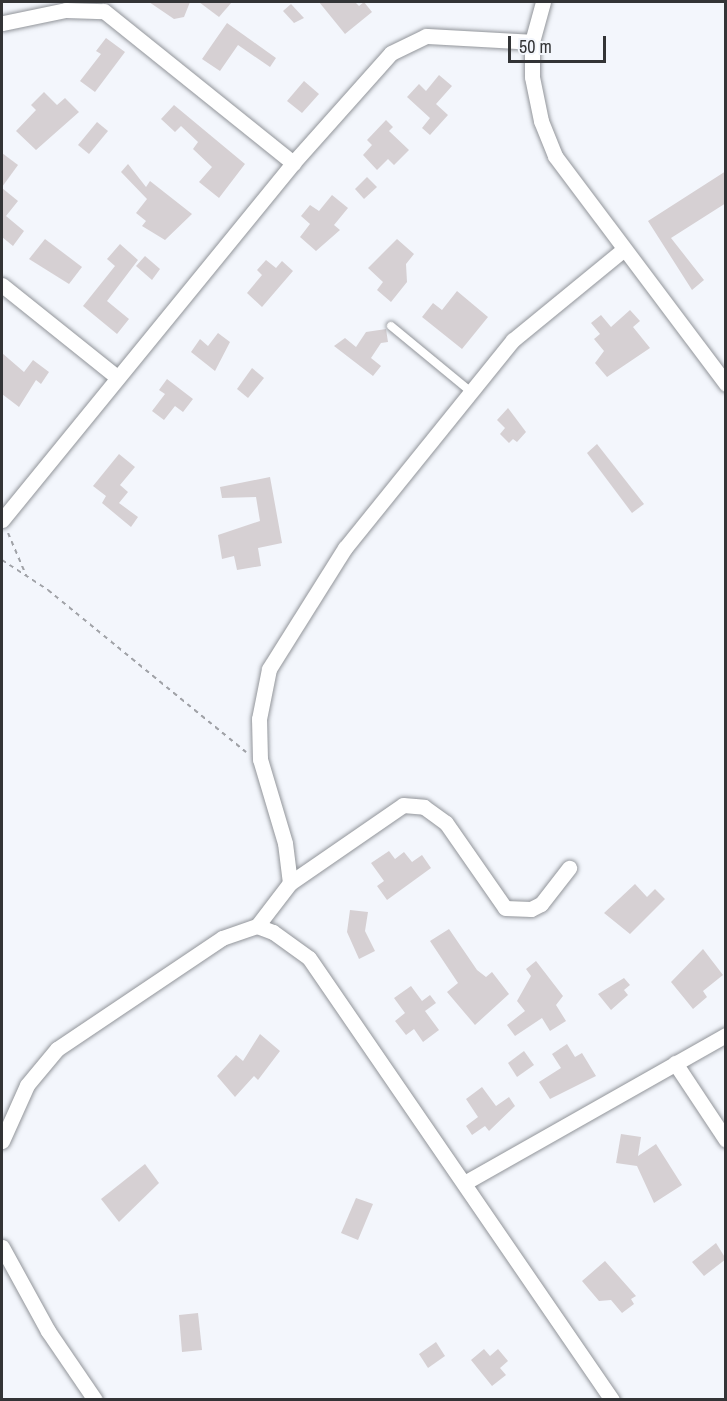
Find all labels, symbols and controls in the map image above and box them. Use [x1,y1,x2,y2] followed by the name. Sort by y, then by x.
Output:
[511,24,608,62] scale bar
[519,34,552,59] text: 50 m

